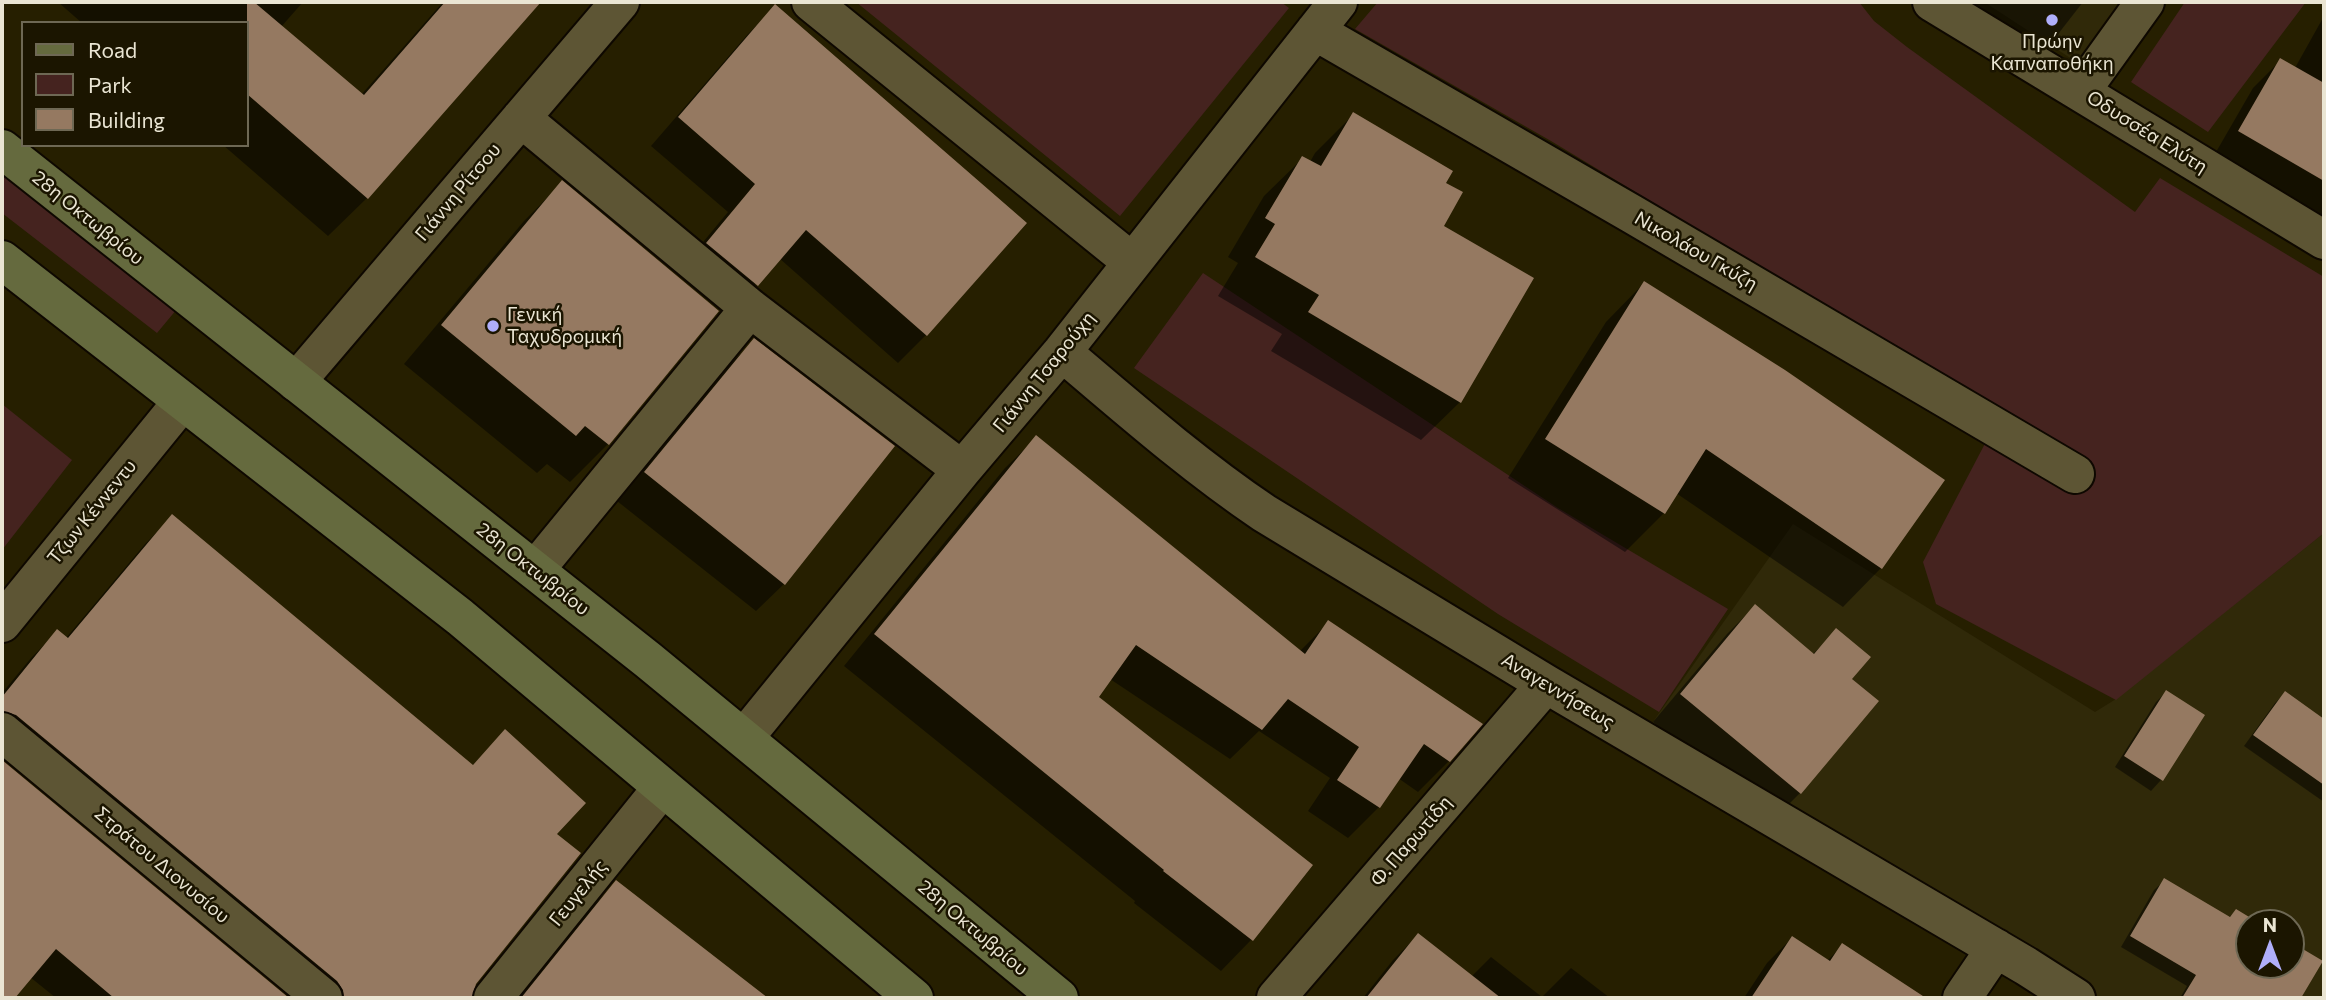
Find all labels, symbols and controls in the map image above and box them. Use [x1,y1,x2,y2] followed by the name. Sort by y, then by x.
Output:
[2044,12,2060,28] marker: Πρώην Καπναποθήκη
[21,21,248,147] legend
[1990,31,2114,75] place label: Πρώην Καπναποθήκη
[88,37,137,62] text: Road
[88,72,132,97] text: Park
[2082,86,2212,178] street label: Οδυσσέα Ελύτη
[88,107,165,132] text: Building
[410,138,506,246] street label: Γιάννη Ρίτσου
[28,166,148,270] street label: 28η Οκτωβρίου
[1630,207,1762,295] street label: Νικολάου Γκύζη
[507,304,622,348] place label: Γενική Ταχυδρομική
[988,307,1100,437] street label: Γιάννη Τσαρούχη
[485,318,501,334] marker: Γενική Ταχυδρομική
[43,455,141,569] street label: Τζων Κέννεντυ
[472,518,594,620] street label: 28η Οκτωβρίου
[1497,648,1619,734] street label: Αναγεννήσεως
[1366,791,1456,891] street label: Φ. Παρωτίδη
[90,802,234,928] street label: Στράτου Διονυσίου
[544,855,612,931] street label: Γευγελής
[913,875,1033,981] street label: 28η Οκτωβρίου
[2235,909,2305,979] north arrow
[2263,913,2277,936] text: N

